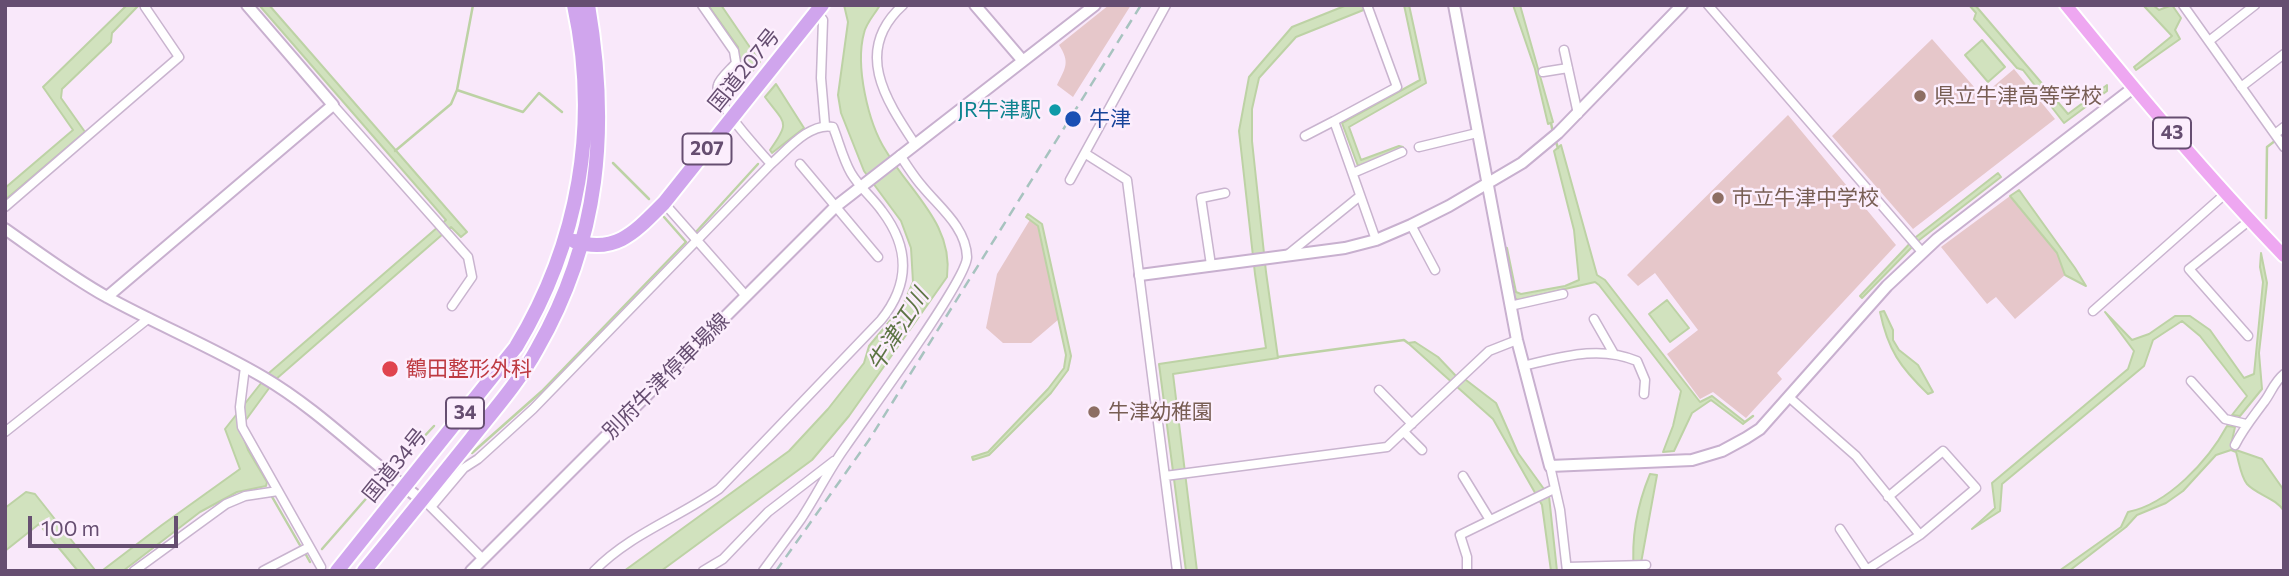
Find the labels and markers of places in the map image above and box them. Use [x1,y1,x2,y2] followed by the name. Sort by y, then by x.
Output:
[1934,83,2102,109] place label: 県立牛津高等学校
[1912,88,1928,104] marker: 県立牛津高等学校
[958,97,1041,123] place label: JR牛津駅
[1047,102,1063,118] marker: JR牛津駅
[1089,106,1131,132] place label: 牛津
[1063,109,1083,129] marker: 牛津
[1732,185,1879,211] place label: 市立牛津中学校
[1710,190,1726,206] marker: 市立牛津中学校
[406,356,532,382] place label: 鶴田整形外科
[380,359,400,379] marker: 鶴田整形外科
[1108,399,1213,425] place label: 牛津幼稚園
[1086,404,1102,420] marker: 牛津幼稚園

